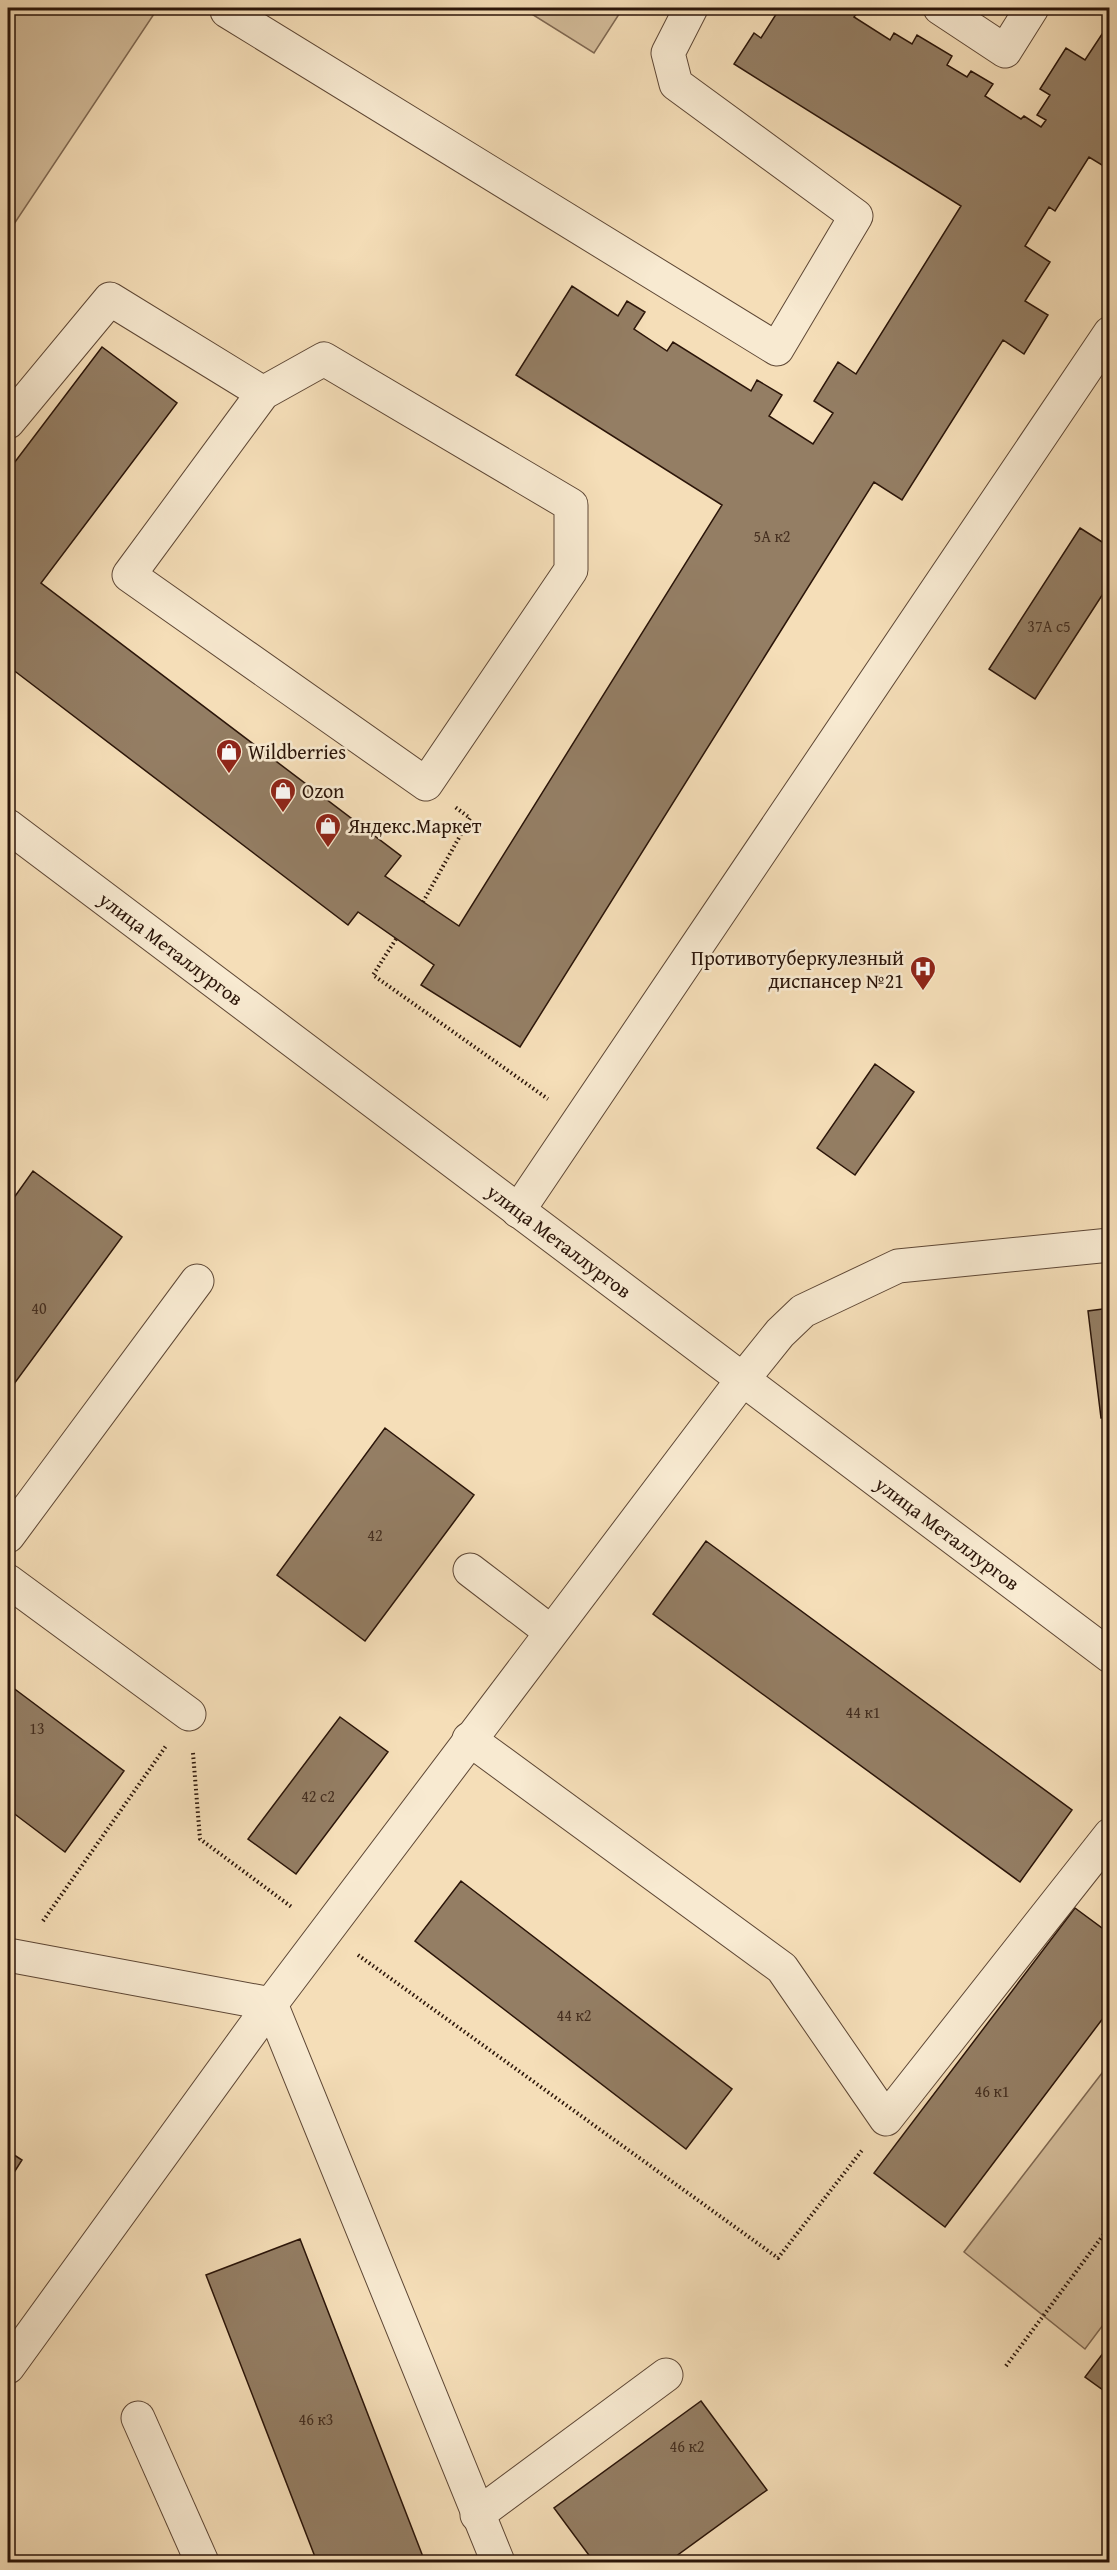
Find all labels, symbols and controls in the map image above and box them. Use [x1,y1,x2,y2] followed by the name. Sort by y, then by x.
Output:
[753,524,791,548] house number: 5А к2
[1027,614,1071,638] house number: 37А с5
[214,737,244,775] shop icon: Wildberries
[248,737,346,766] place label: Wildberries
[268,776,298,814] shop icon: Ozon
[302,776,344,805] place label: Ozon
[313,811,343,849] shop icon: Яндекс.Маркет
[347,811,482,840] place label: Яндекс.Маркет
[92,884,250,1012] street label: улица Металлургов
[691,943,904,995] place label: Противотуберкулезный диспансер №21
[908,954,938,992] hospital icon: Противотуберкулезный диспансер №21
[480,1176,638,1305] street label: улица Металлургов
[31,1296,47,1320] house number: 40
[869,1469,1026,1597] street label: улица Металлургов
[367,1523,383,1547] house number: 42
[845,1700,881,1724] house number: 44 к1
[29,1716,45,1740] house number: 13
[301,1784,335,1808] house number: 42 с2
[556,2003,592,2027] house number: 44 к2
[974,2079,1010,2103] house number: 46 к1
[298,2407,334,2431] house number: 46 к3
[669,2434,705,2458] house number: 46 к2

